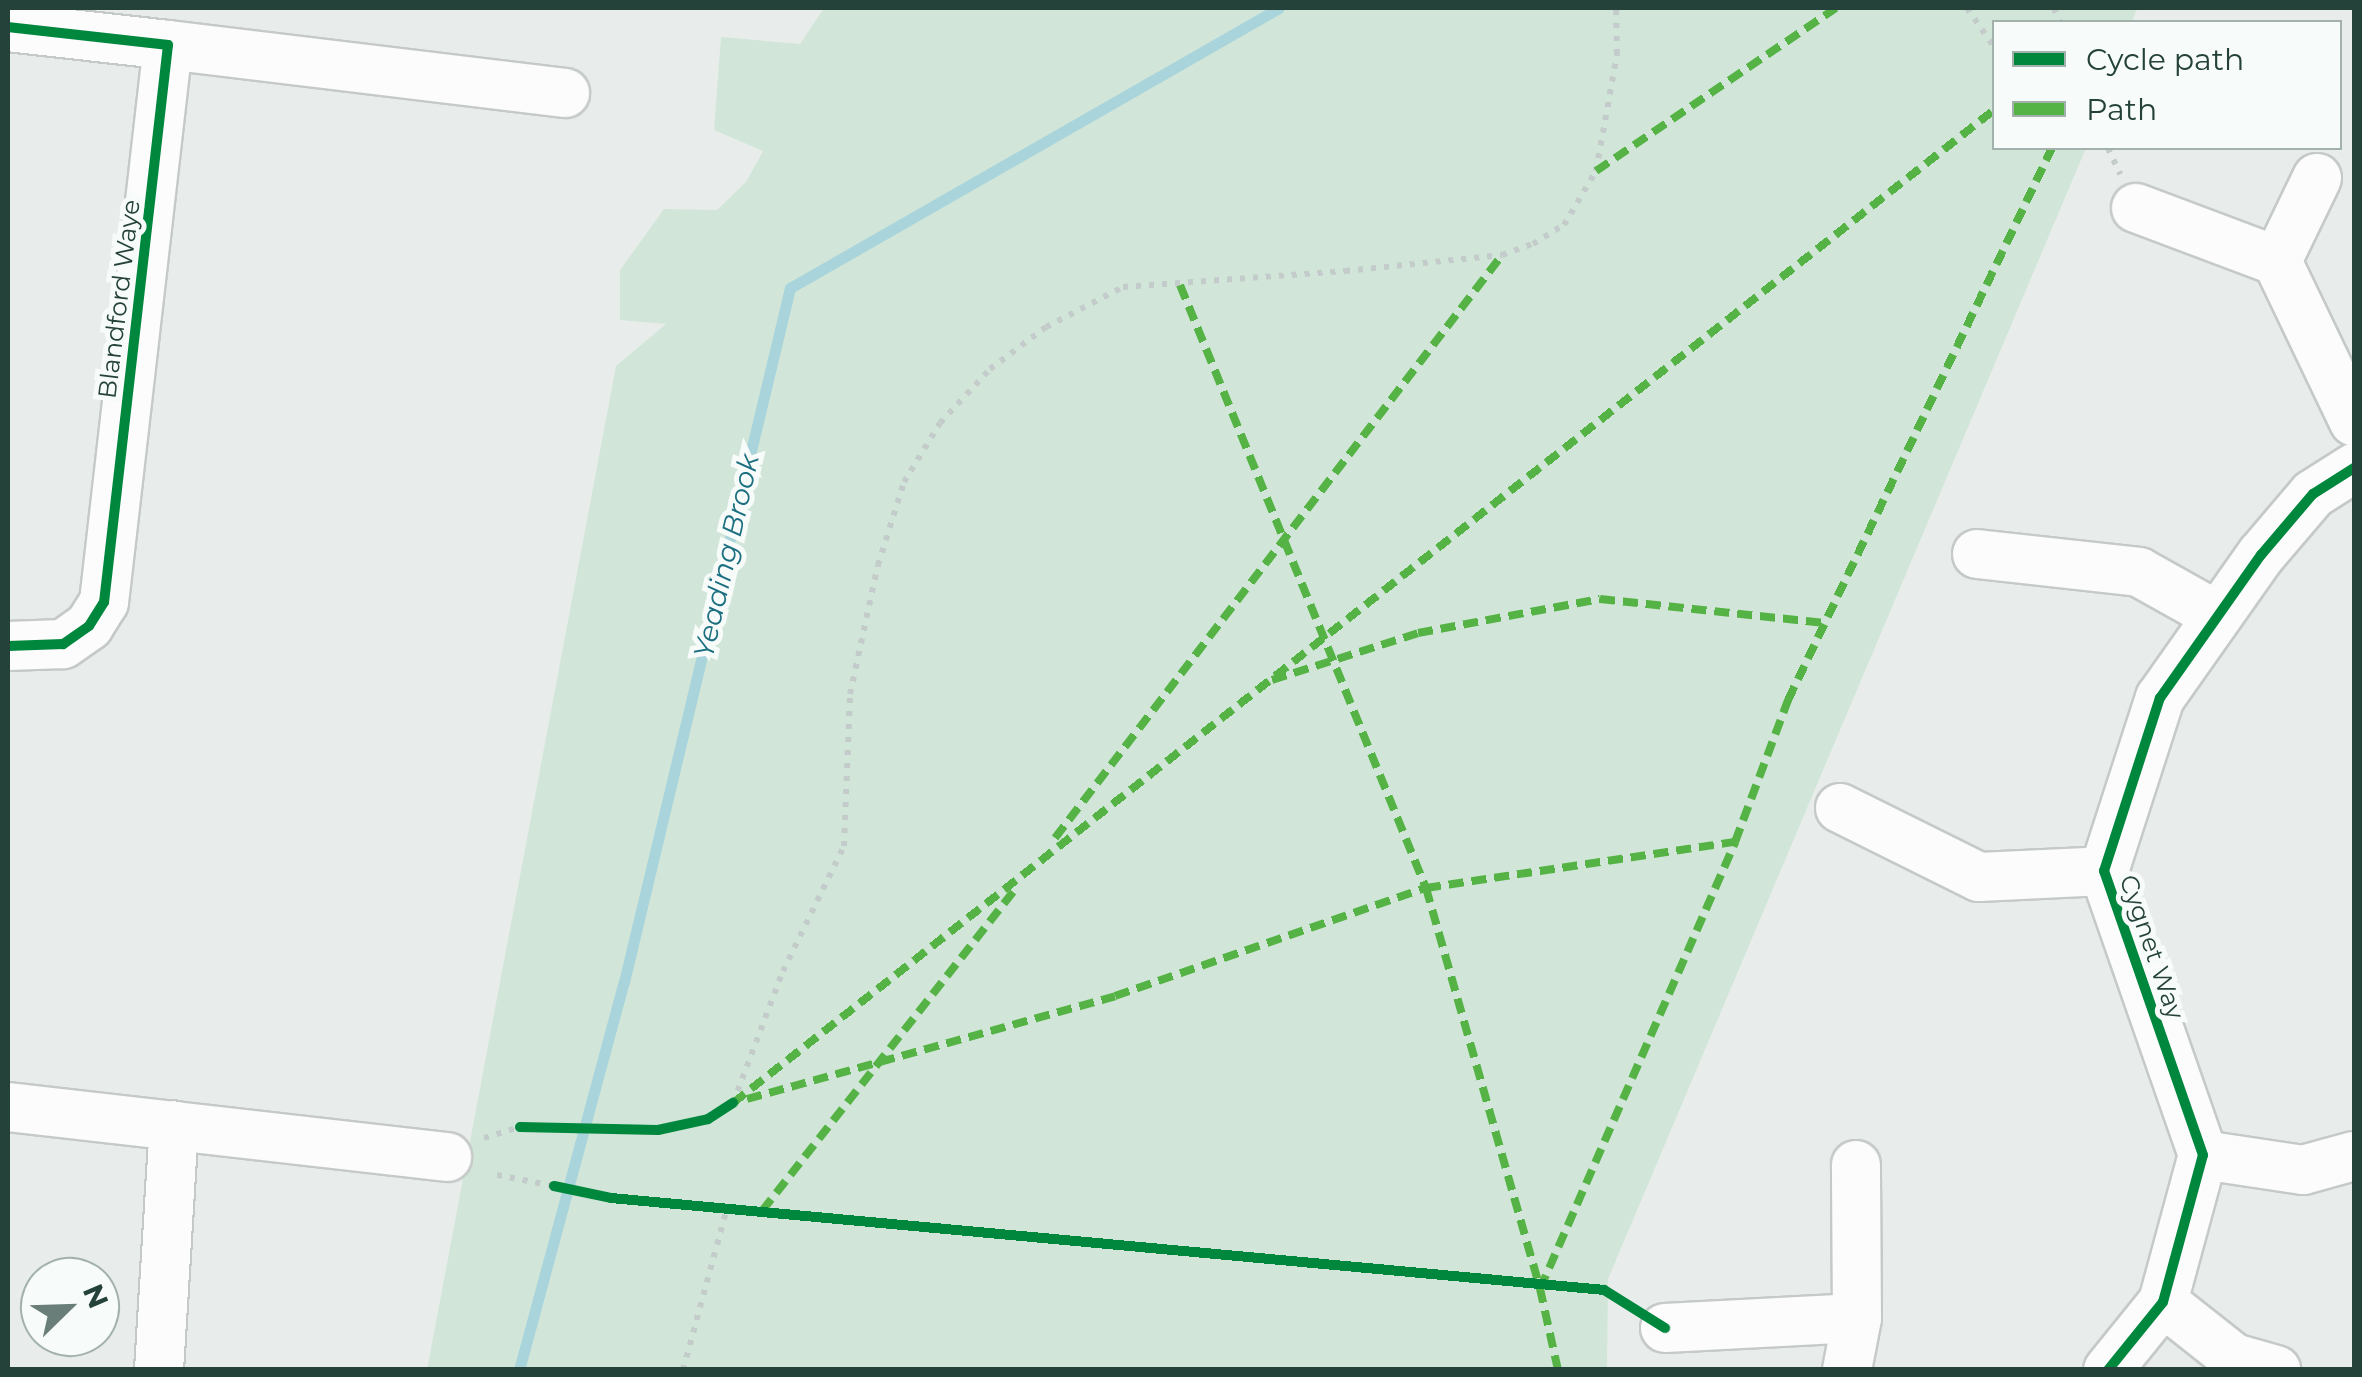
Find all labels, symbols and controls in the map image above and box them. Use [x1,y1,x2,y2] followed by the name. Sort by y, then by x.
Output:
[1992,20,2342,150] legend
[2086,41,2244,78] text: Cycle path
[2086,91,2157,128] text: Path
[92,198,146,400] street label: Blandford Waye
[686,451,766,661] water label: Yeading Brook
[2113,871,2191,1023] street label: Cygnet Way
[20,1257,120,1357] north arrow
[76,1279,116,1313] text: N

